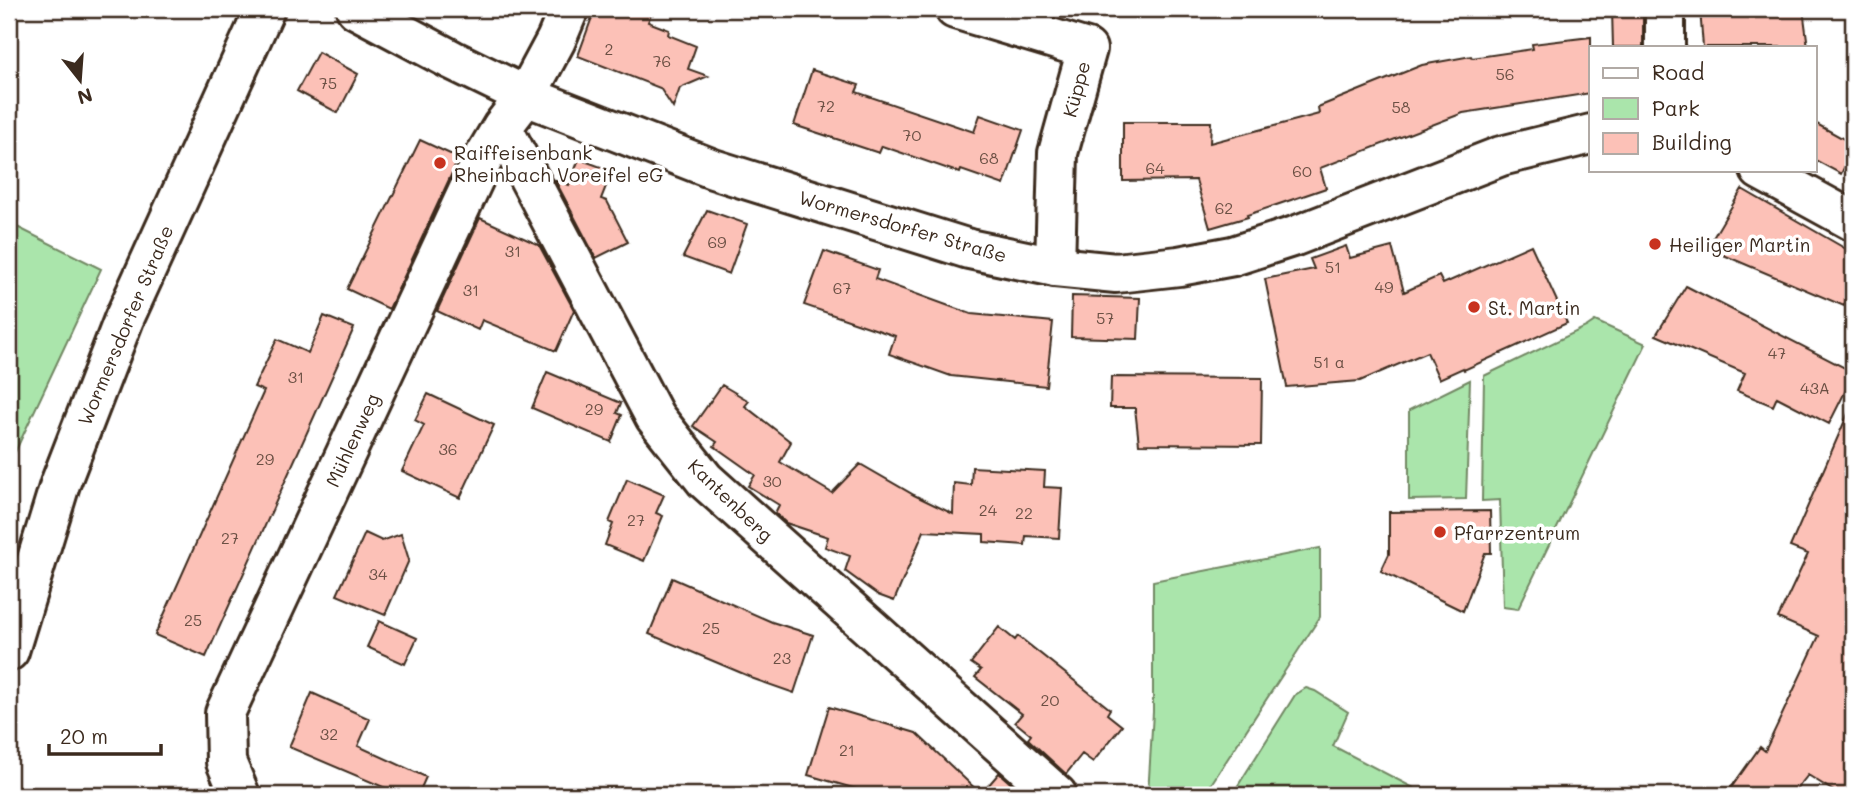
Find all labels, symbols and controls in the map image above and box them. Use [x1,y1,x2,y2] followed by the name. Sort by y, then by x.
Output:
[605,38,613,59] house number: 2
[46,46,116,116] north arrow
[1589,46,1816,172] legend
[653,50,671,71] house number: 76
[1057,58,1095,120] street label: Küppe
[1652,58,1704,85] text: Road
[1496,63,1515,84] house number: 56
[319,72,337,93] house number: 75
[75,83,96,111] text: N
[1652,94,1700,121] text: Park
[817,95,835,116] house number: 72
[1391,96,1411,117] house number: 58
[903,124,922,145] house number: 70
[1652,128,1732,155] text: Building
[454,140,663,187] place label: Raiffeisenbank Rheinbach Voreifel eG
[979,147,999,168] house number: 68
[432,155,448,171] marker: Raiffeisenbank Rheinbach Voreifel eG
[1145,157,1165,178] house number: 64
[1292,160,1312,181] house number: 60
[796,184,1010,268] street label: Wormersdorfer Straße
[1215,197,1233,218] house number: 62
[71,221,179,429] street label: Wormersdorfer Straße
[707,231,727,252] house number: 69
[1669,232,1810,257] place label: Heiliger Martin
[1647,236,1663,252] marker: Heiliger Martin
[505,240,521,261] house number: 31
[1325,256,1341,277] house number: 51
[1375,276,1393,297] house number: 49
[833,277,851,298] house number: 67
[463,279,479,300] house number: 31
[1488,295,1580,320] place label: St. Martin
[1466,299,1482,315] marker: St. Martin
[1096,307,1114,328] house number: 57
[1768,342,1786,363] house number: 47
[1313,351,1345,372] house number: 51 a
[288,366,304,387] house number: 31
[1800,377,1830,398] house number: 43A
[319,389,385,491] street label: Mühlenweg
[585,398,603,419] house number: 29
[438,438,458,459] house number: 36
[256,448,274,469] house number: 29
[683,453,779,547] street label: Kantenberg
[762,470,782,491] house number: 30
[979,499,998,520] house number: 24
[1015,502,1033,523] house number: 22
[627,509,645,530] house number: 27
[1454,520,1580,545] place label: Pfarrzentrum
[1432,524,1448,540] marker: Pfarrzentrum
[221,527,239,548] house number: 27
[369,563,388,584] house number: 34
[184,609,202,630] house number: 25
[702,617,720,638] house number: 25
[773,647,791,668] house number: 23
[1041,689,1060,710] house number: 20
[49,713,161,757] scale bar
[60,722,108,749] text: 20 m
[320,723,338,744] house number: 32
[839,739,855,760] house number: 21

